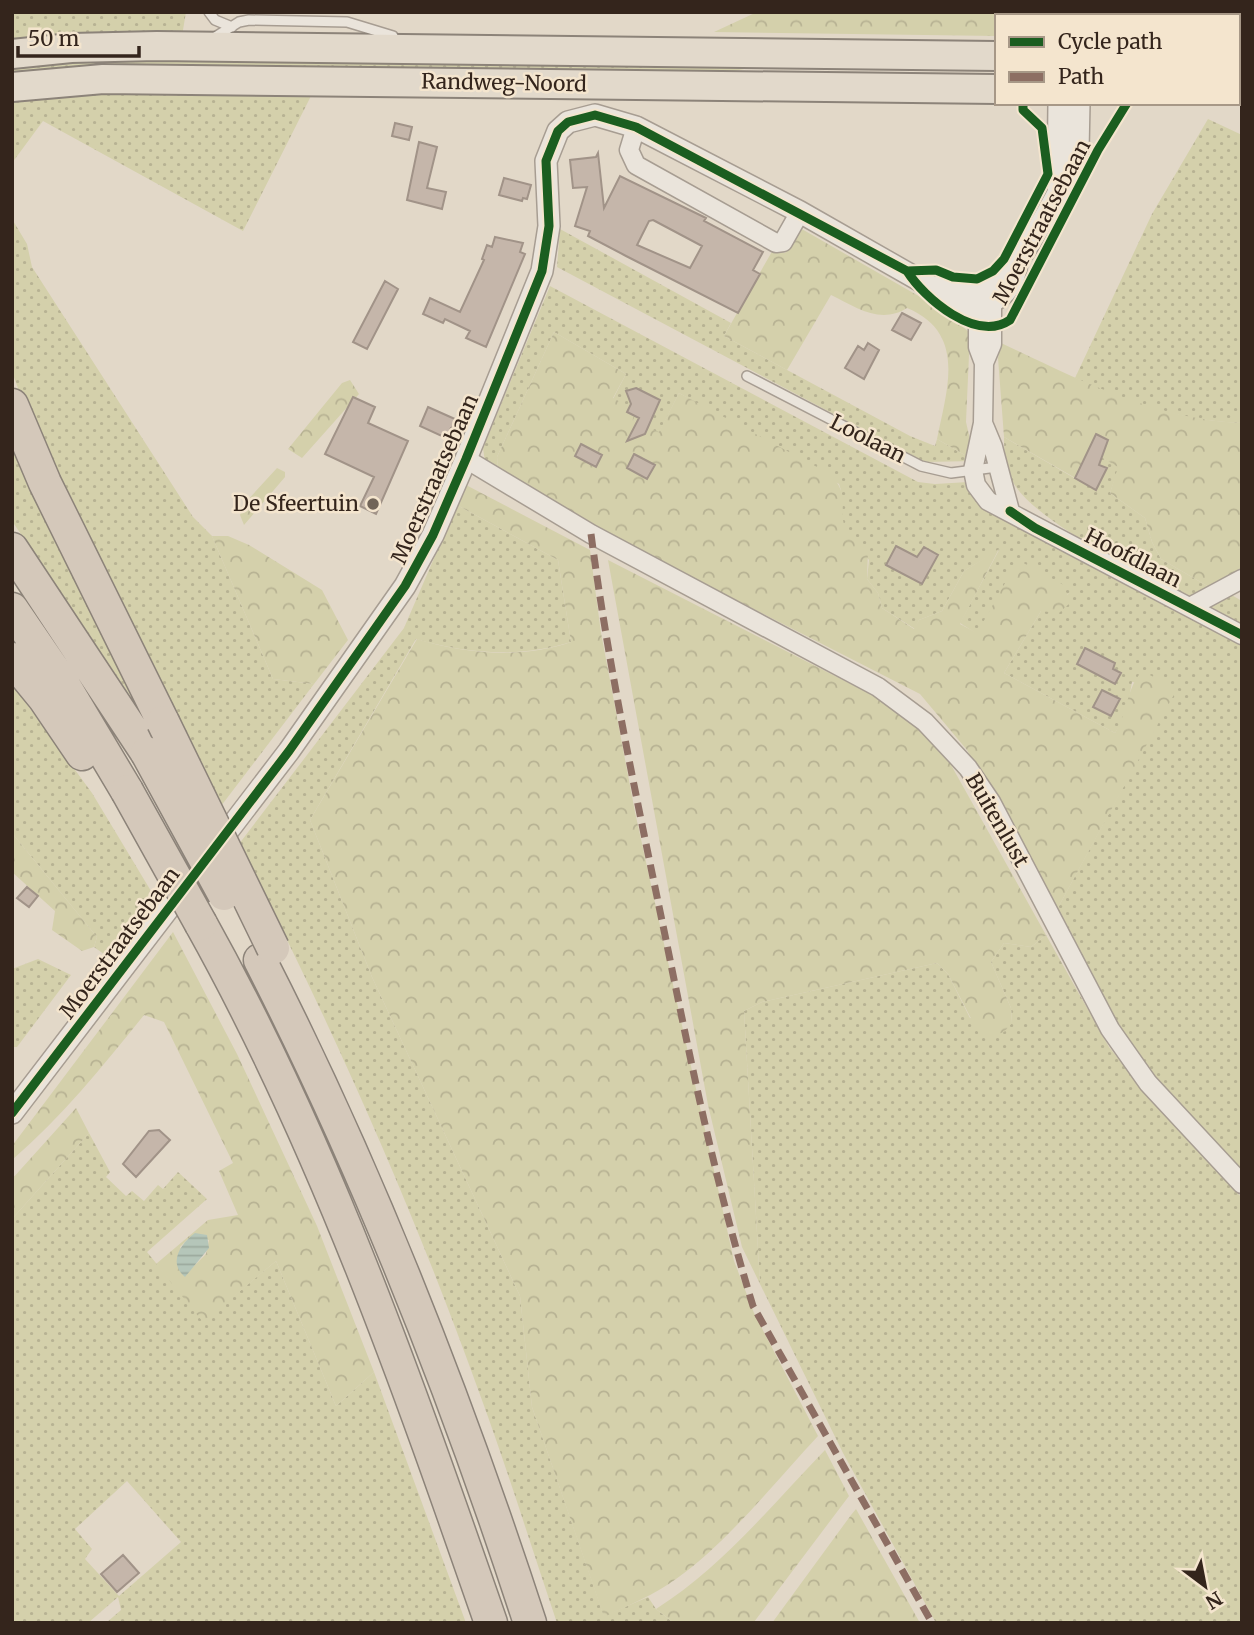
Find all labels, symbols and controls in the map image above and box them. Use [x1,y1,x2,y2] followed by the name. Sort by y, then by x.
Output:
[18,14,138,58] scale bar
[995,14,1240,105] legend
[28,25,79,52] text: 50 m
[1058,28,1162,55] text: Cycle path
[1058,63,1104,90] text: Path
[421,68,587,97] street label: Randweg-Noord
[987,135,1096,309] street label: Moerstraatsebaan
[385,390,484,568] street label: Moerstraatsebaan
[826,408,911,469] street label: Loolaan
[233,490,359,517] place label: De Sfeertuin
[365,496,381,512] marker: De Sfeertuin
[1080,522,1186,593] street label: Hoofdlaan
[960,768,1035,872] street label: Buitenlust
[54,861,185,1024] street label: Moerstraatsebaan
[1170,1551,1240,1621] north arrow
[1201,1586,1227,1615] text: N

